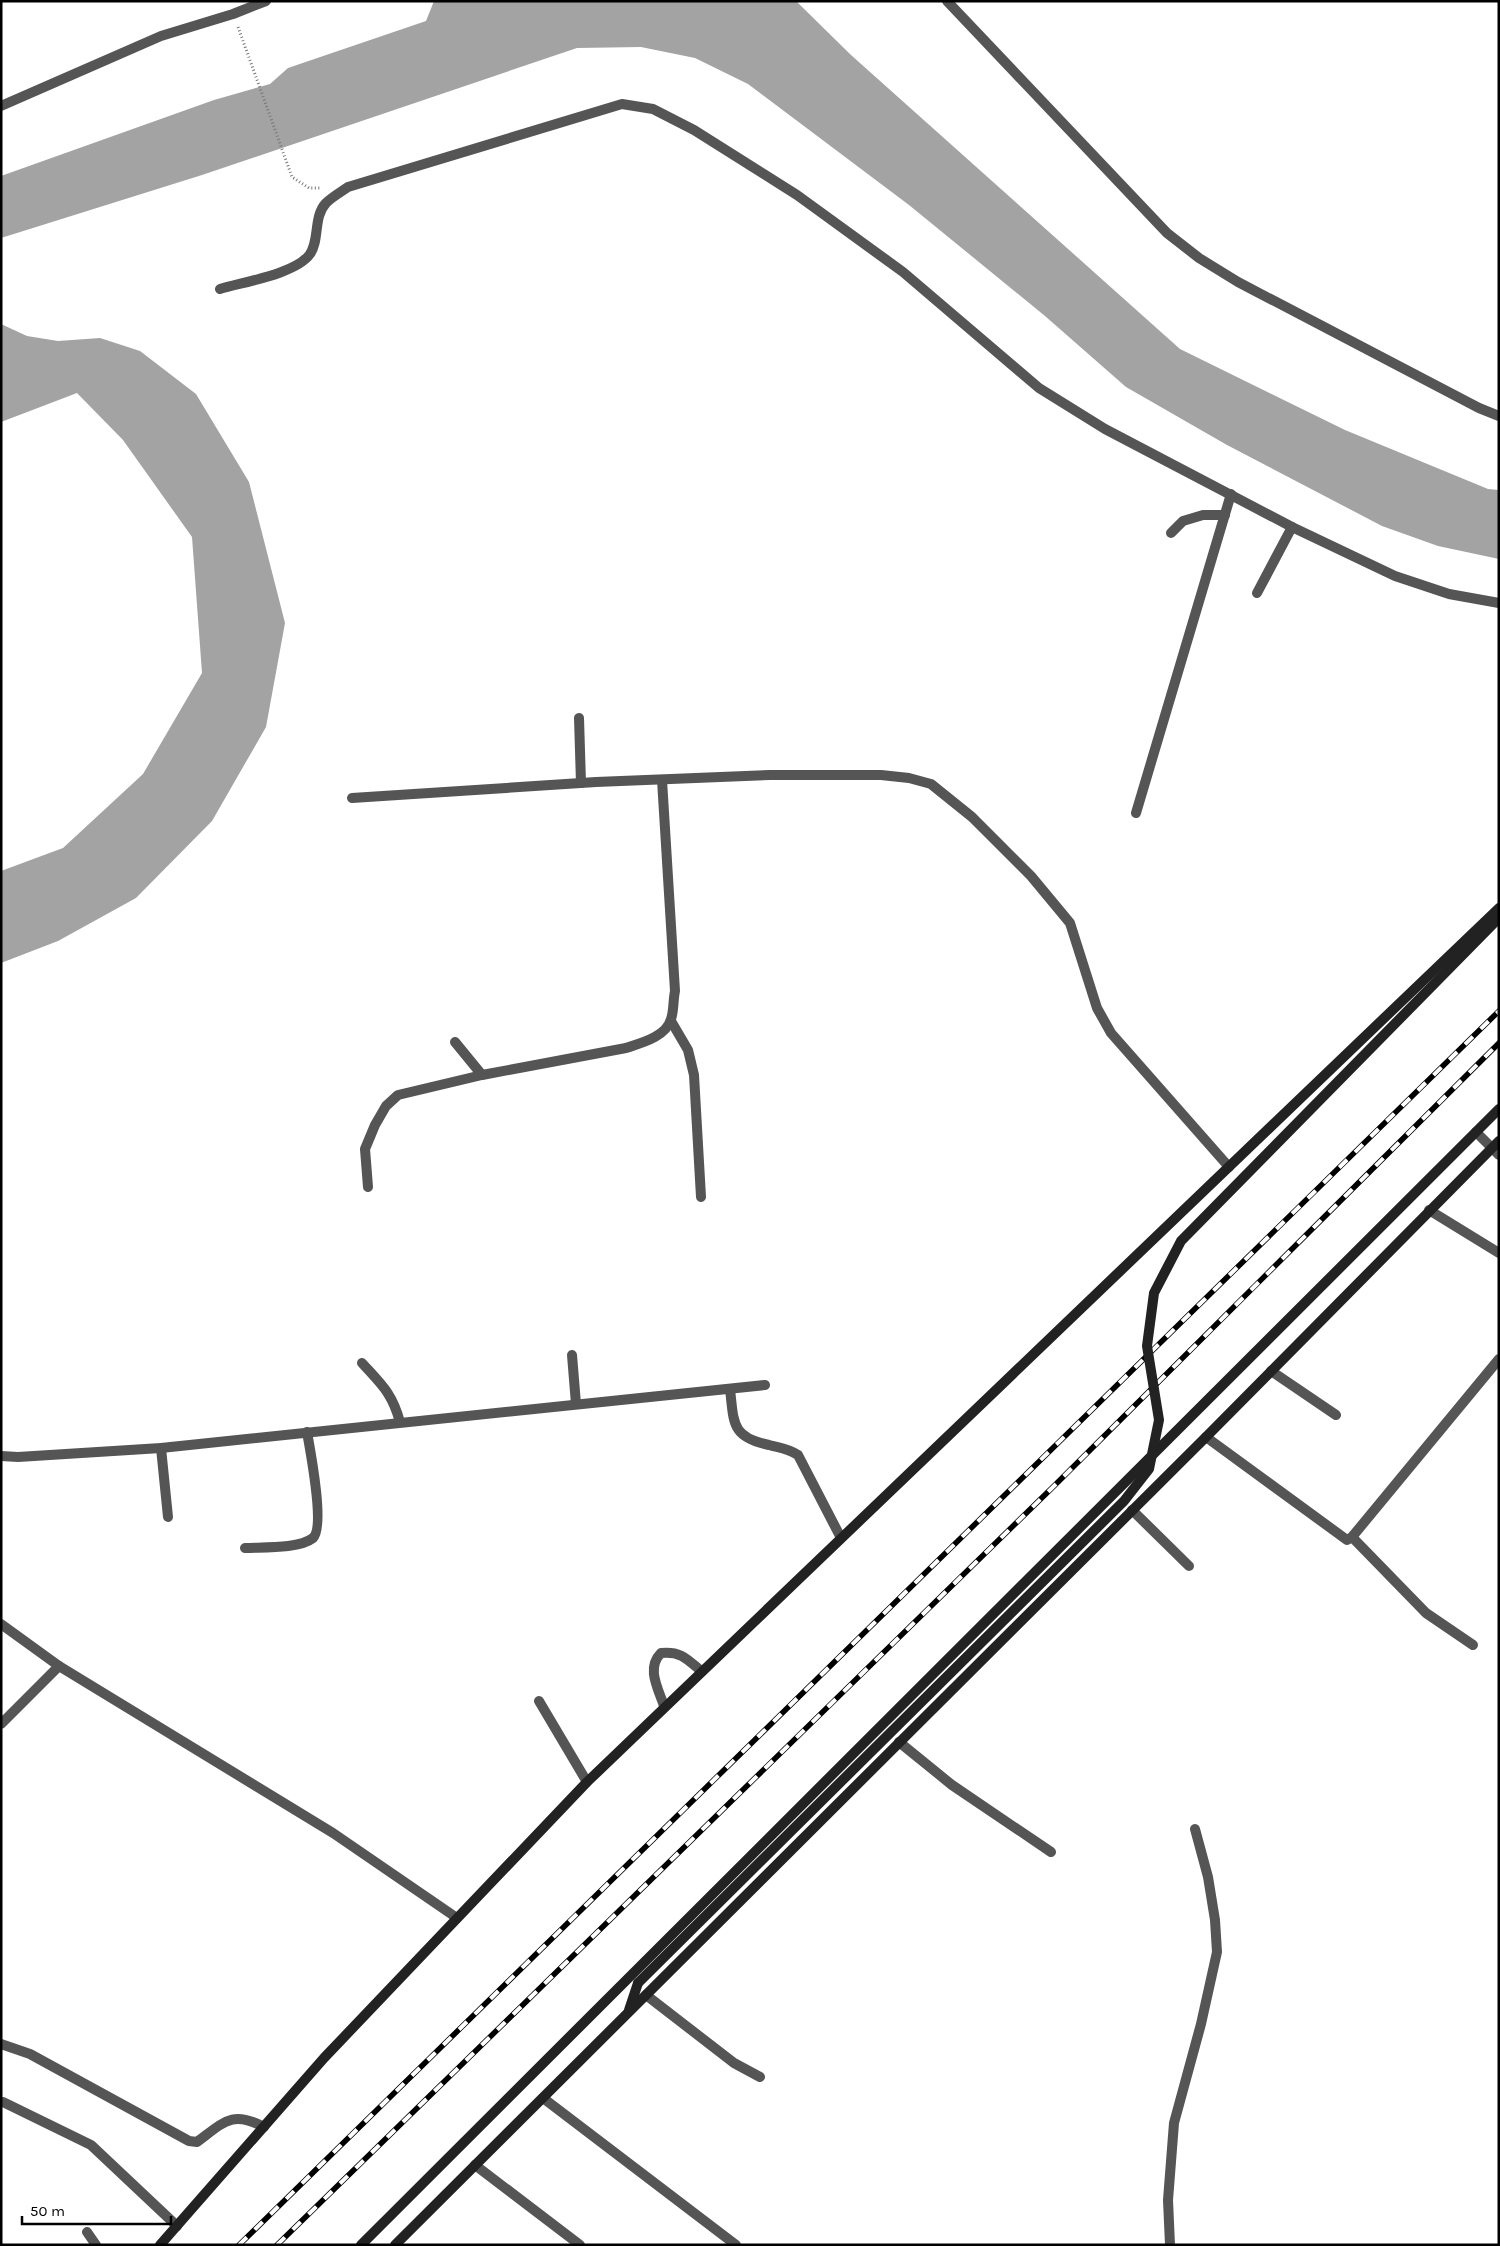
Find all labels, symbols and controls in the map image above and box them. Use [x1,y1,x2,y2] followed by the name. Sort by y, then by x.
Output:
[22,2194,171,2226] scale bar
[30,2202,65,2220] text: 50 m

